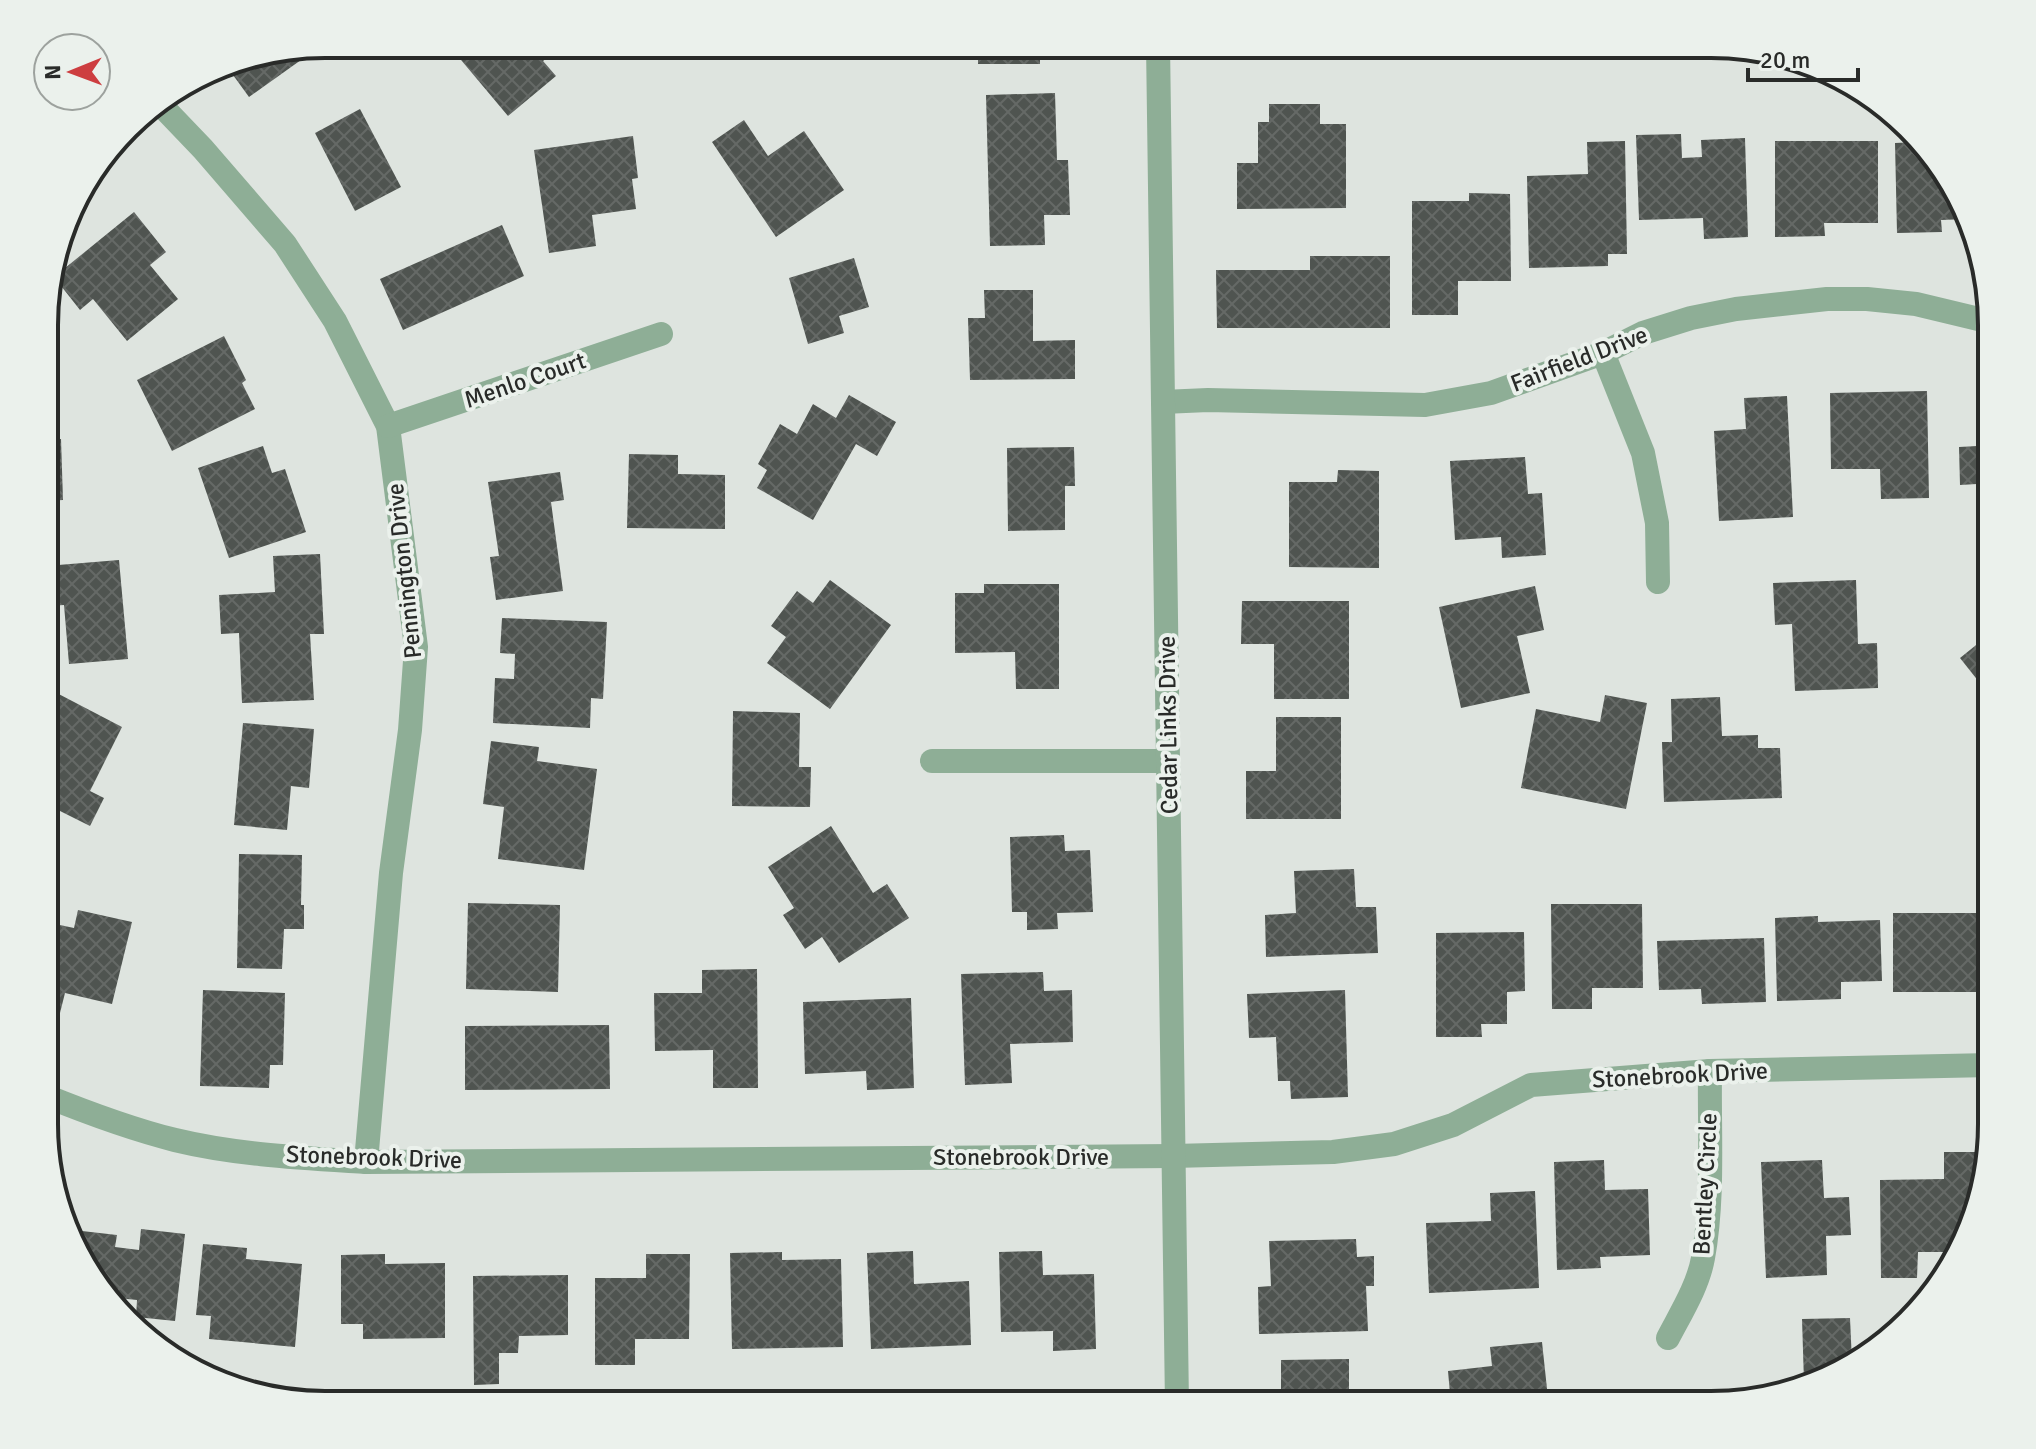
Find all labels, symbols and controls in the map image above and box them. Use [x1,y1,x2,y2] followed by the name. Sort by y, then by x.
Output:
[32,32,112,112] north arrow
[1748,32,1858,82] scale bar
[1760,45,1810,75] text: 20 m
[39,64,66,80] text: N
[1506,319,1652,399] street label: Fairfield Drive
[460,345,590,415] street label: Menlo Court
[380,482,428,660] street label: Pennington Drive
[1151,635,1185,815] street label: Cedar Links Drive
[1591,1055,1769,1095] street label: Stonebrook Drive
[1686,1112,1724,1256] street label: Bentley Circle
[285,1139,463,1175] street label: Stonebrook Drive
[933,1142,1109,1172] street label: Stonebrook Drive

